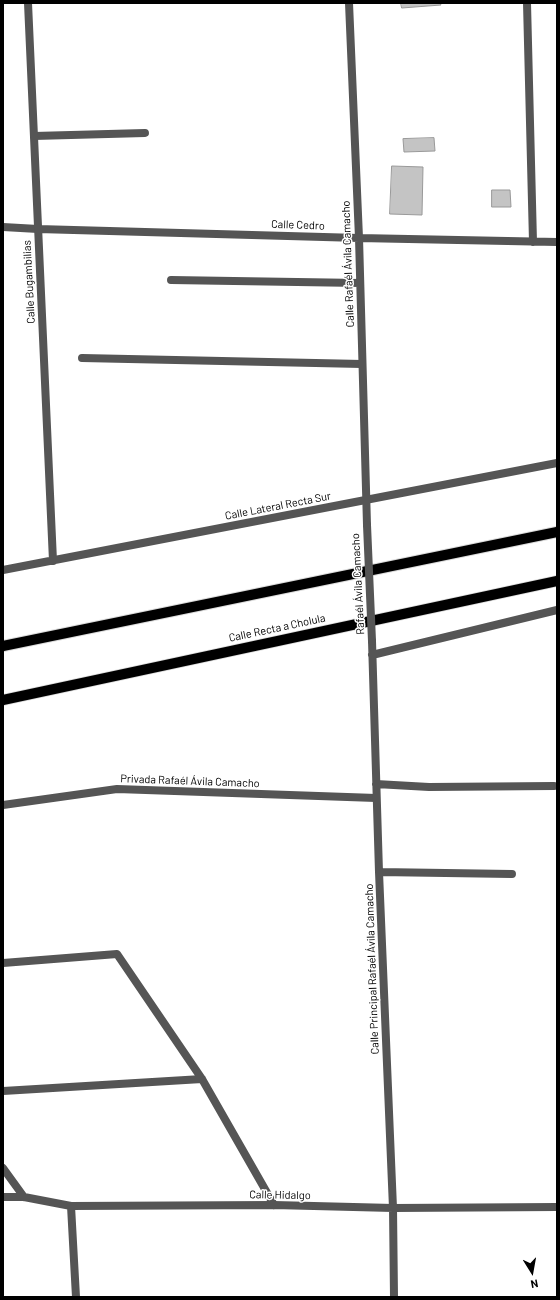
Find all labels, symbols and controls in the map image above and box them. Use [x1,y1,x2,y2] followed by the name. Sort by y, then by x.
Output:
[339,200,357,328] street label: Calle Rafaél Ávila Camacho
[271,217,325,233] street label: Calle Cedro
[20,240,38,324] street label: Calle Bugambilias
[224,489,332,523] street label: Calle Lateral Recta Sur
[349,533,367,635] street label: Rafaél Ávila Camacho
[228,611,326,645] street label: Calle Recta a Cholula
[120,772,260,790] street label: Privada Rafaél Ávila Camacho
[362,883,382,1055] street label: Calle Principal Rafaél Ávila Camacho
[249,1188,311,1202] street label: Calle Hidalgo
[512,1252,552,1292] north arrow
[530,1277,539,1291] text: N

